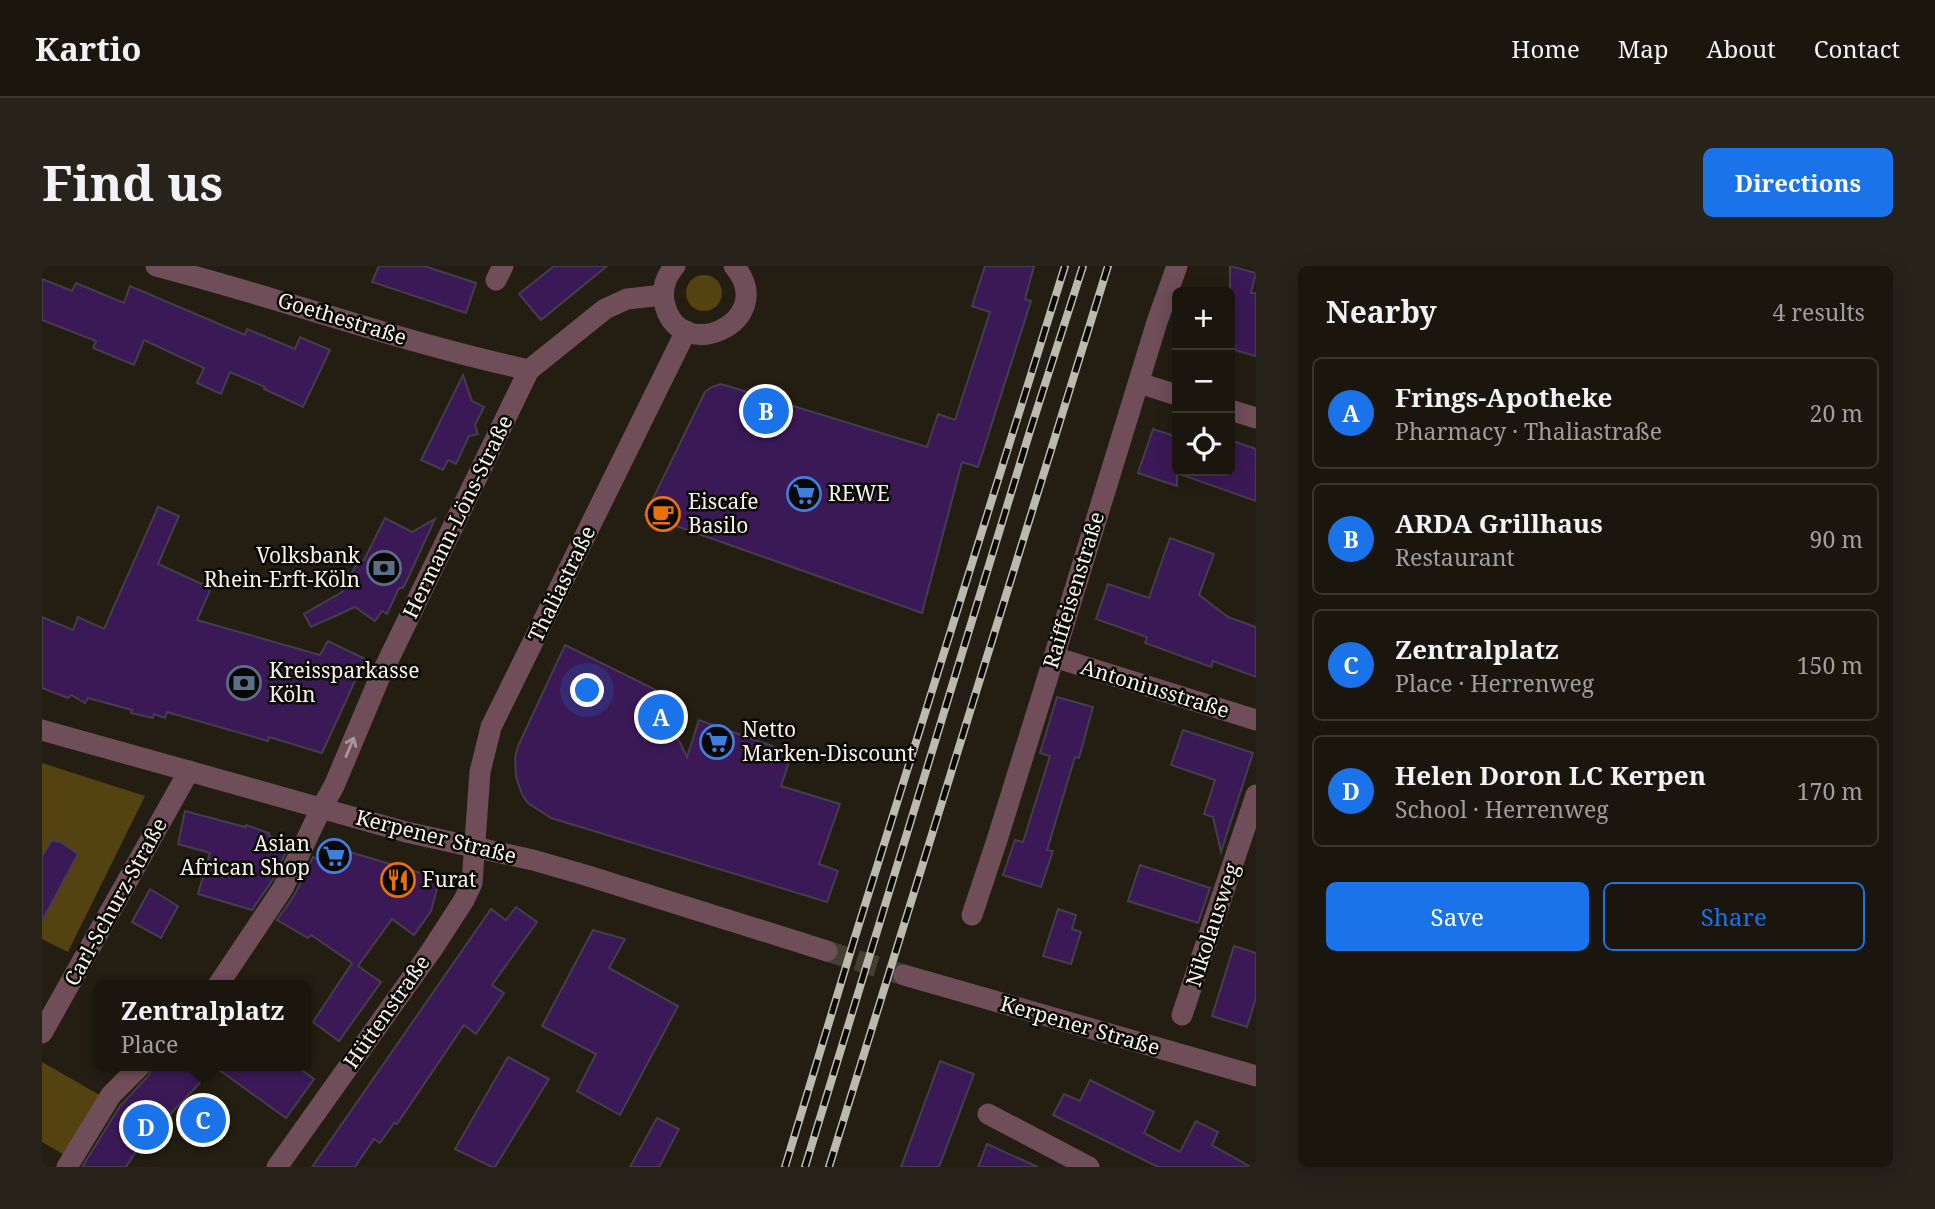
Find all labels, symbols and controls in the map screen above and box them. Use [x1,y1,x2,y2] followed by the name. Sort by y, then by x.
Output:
[35,26,142,71] text: Kartio
[1511,32,1580,65] text: Home
[1618,32,1669,65] text: Map
[1707,32,1776,65] text: About
[1814,32,1900,65] text: Contact
[1703,148,1893,217] button: Directions
[42,149,223,215] text: Find us
[274,285,410,351] street label: Goethestraße
[1172,287,1235,476] map controls
[1172,287,1235,350] button: +
[1326,291,1437,332] text: Nearby
[1772,296,1865,328] text: 4 results
[1172,350,1235,413] button: −
[1395,379,1612,415] text: Frings-Apotheke
[743,385,789,437] pin: B
[1342,397,1360,429] text: A
[1810,397,1863,429] text: 20 m
[396,410,519,623] street label: Hermann-Löns-Straße
[1172,413,1235,476] button: locate
[1395,415,1662,447] text: Pharmacy · Thaliastraße
[785,475,823,513] supermarket icon: REWE
[828,479,890,507] place label: REWE
[688,487,758,539] place label: Eiscafe Basilo
[644,495,682,533] cafe icon: Eiscafe Basilo
[1395,505,1603,541] text: ARDA Grillhaus
[1036,508,1110,671] street label: Raiffeisenstraße
[521,521,601,646] street label: Thaliastraße
[1343,523,1359,555] text: B
[1810,523,1863,555] text: 90 m
[204,541,361,593] place label: Volksbank Rhein-Erft-Köln
[1395,541,1515,573] text: Restaurant
[365,549,403,587] bank icon: Volksbank Rhein-Erft-Köln
[1395,631,1559,667] text: Zentralplatz
[1343,649,1359,681] text: C
[1797,649,1863,681] text: 150 m
[1078,652,1233,724] street label: Antoniusstraße
[269,656,419,708] place label: Kreissparkasse Köln
[225,664,263,702] bank icon: Kreissparkasse Köln
[1395,667,1594,699] text: Place · Herrenweg
[570,673,604,707] your location
[638,691,684,743] pin: A
[742,715,915,767] place label: Netto Marken-Discount
[698,723,736,761] supermarket icon: Netto Marken-Discount
[344,737,357,758] one-way arrow
[1395,757,1706,793] text: Helen Doron LC Kerpen
[1342,775,1360,807] text: D
[1797,775,1863,807] text: 170 m
[1395,793,1609,825] text: School · Herrenweg
[353,803,519,870] street label: Kerpener Straße
[57,812,173,991] street label: Carl-Schurz-Straße
[180,829,310,881] place label: Asian African Shop
[315,837,353,875] supermarket icon: Asian African Shop
[1179,859,1245,990] street label: Nikolausweg
[379,861,417,899] restaurant icon: Furat
[422,865,476,893] place label: Furat
[1326,882,1589,951] button: Save
[1603,882,1865,951] button: Share
[337,949,436,1074] street label: Hüttenstraße
[94,980,311,1071] popup
[997,989,1163,1061] street label: Kerpener Straße
[121,992,284,1028] text: Zentralplatz
[121,1028,178,1060] text: Place
[180,1094,226,1146] pin: C
[123,1101,169,1153] pin: D

